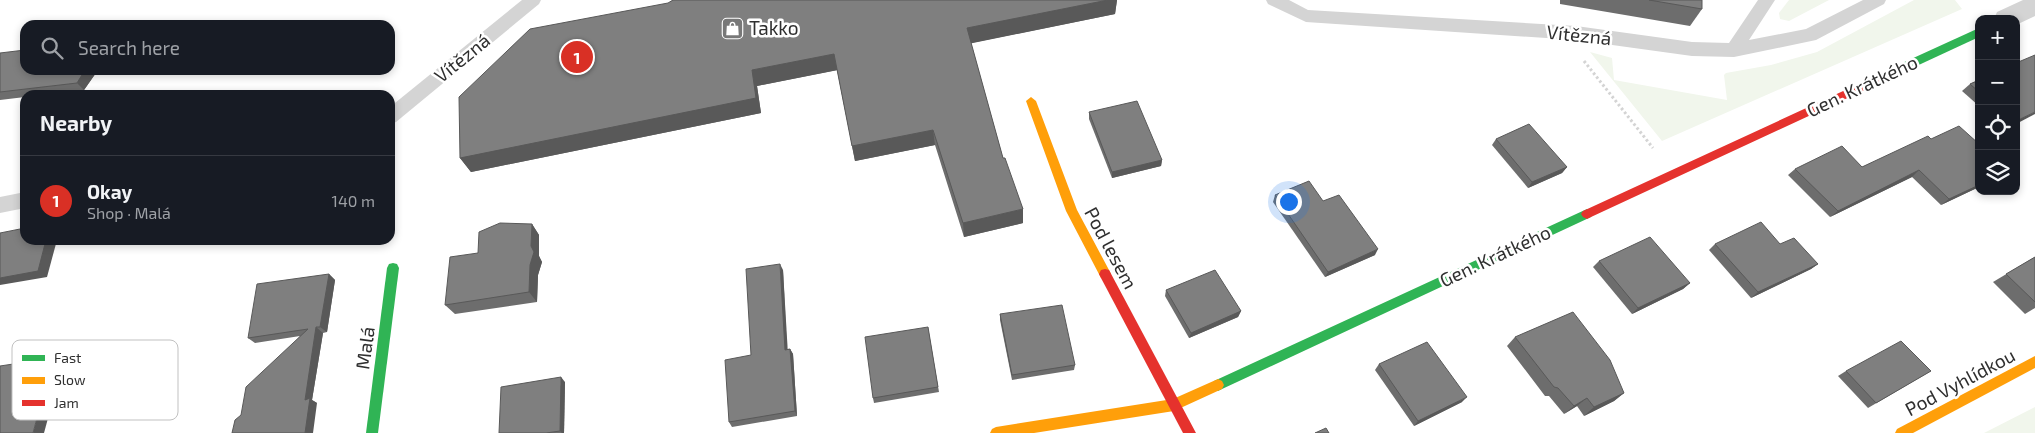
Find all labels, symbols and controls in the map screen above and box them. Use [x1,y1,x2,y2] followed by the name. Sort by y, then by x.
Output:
[1975,15,2020,195] map controls
[1975,15,2020,60] button: +
[721,16,745,40] shop icon: Takko
[749,16,799,39] place label: Takko
[20,20,395,75] search box
[1546,20,1613,49] street label: Vítězná
[429,28,494,87] street label: Vítězná
[38,34,66,62] icon: search
[78,36,180,59] text: Search here
[561,38,593,76] pin: 1
[1803,50,1921,121] street label: Gen. Krátkého
[1975,60,2020,105] button: −
[1975,105,2020,150] button: locate
[40,110,112,135] text: Nearby
[1975,150,2020,195] button: layers
[87,180,132,203] text: Okay
[1276,189,1302,215] your location
[53,191,59,210] text: 1
[332,191,375,210] text: 140 m
[87,203,171,222] text: Shop · Malá
[1080,203,1143,293] street label: Pod lesem
[1436,220,1554,291] street label: Gen. Krátkého
[350,325,379,371] street label: Malá
[12,340,178,420] legend
[1901,343,2019,420] street label: Pod Vyhlídkou
[54,349,81,366] text: Fast
[54,371,86,388] text: Slow
[54,394,79,411] text: Jam

